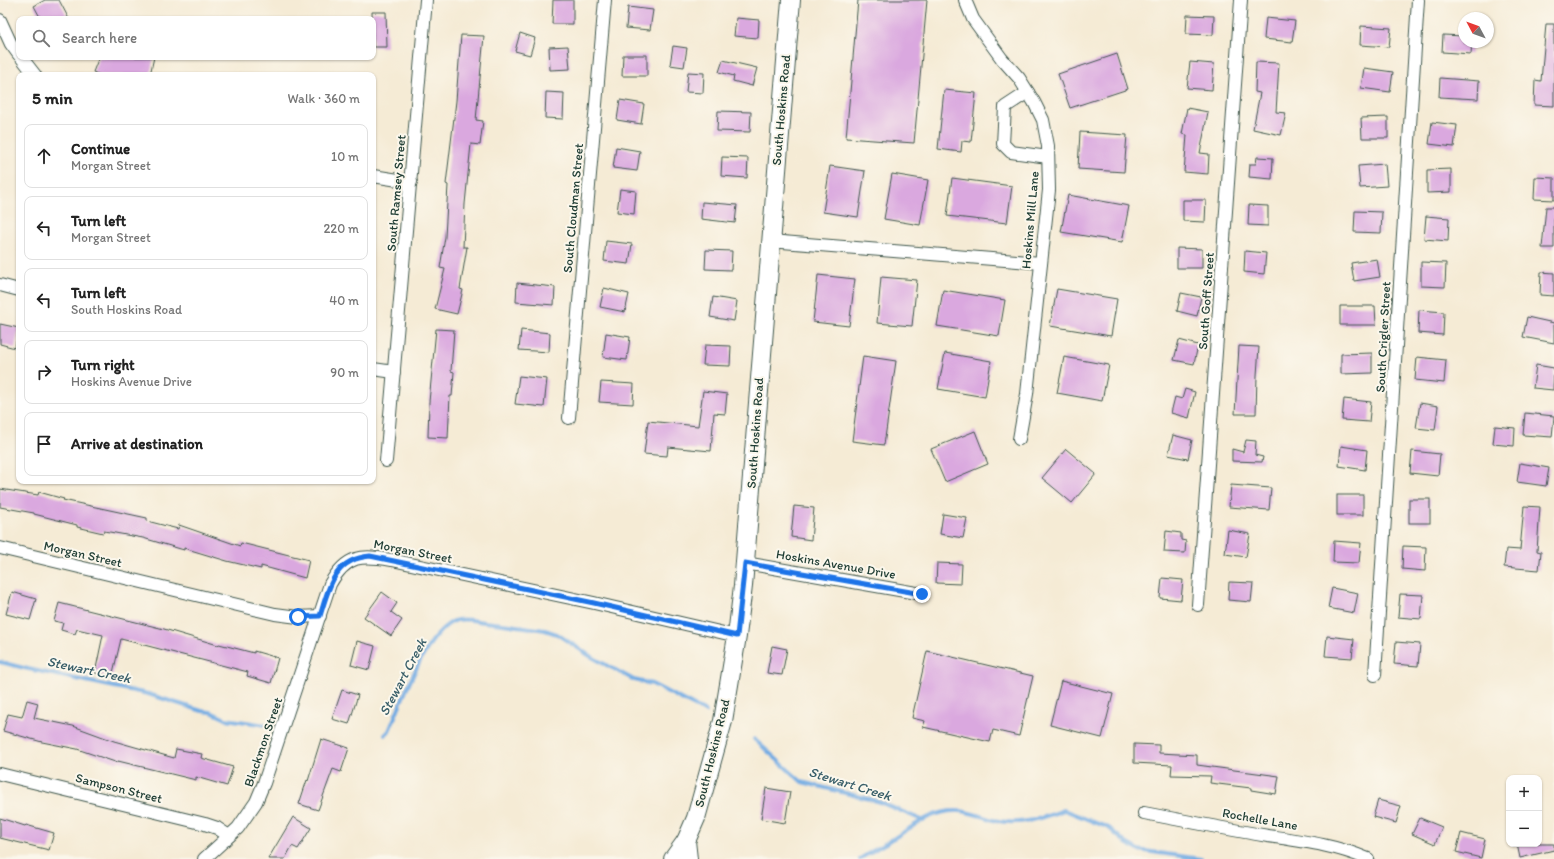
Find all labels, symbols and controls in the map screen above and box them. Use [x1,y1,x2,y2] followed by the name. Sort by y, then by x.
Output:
[1458,12,1494,48] north arrow
[16,16,376,60] search box
[30,27,52,49] icon: search
[62,29,137,47] text: Search here
[769,54,793,166] street label: South Hoskins Road
[32,88,72,108] text: 5 min
[287,91,360,106] text: Walk · 360 m
[383,134,409,252] street label: South Ramsey Street
[71,140,130,158] text: Continue
[560,142,586,273] street label: South Cloudman Street
[33,145,55,167] icon: ahead
[331,149,359,164] text: 10 m
[71,158,151,173] text: Morgan Street
[1018,170,1042,270] street label: Hoskins Mill Lane
[71,212,126,230] text: Turn left
[33,217,55,239] icon: left
[323,221,359,236] text: 220 m
[71,230,151,245] text: Morgan Street
[1195,252,1217,350] street label: South Goff Street
[1373,281,1393,393] street label: South Crigler Street
[71,284,126,302] text: Turn left
[33,289,55,311] icon: left
[329,293,359,308] text: 40 m
[71,302,182,317] text: South Hoskins Road
[71,356,135,374] text: Turn right
[33,361,55,383] icon: right
[330,365,359,380] text: 90 m
[71,374,192,389] text: Hoskins Avenue Drive
[744,377,766,489] street label: South Hoskins Road
[33,433,55,455] icon: arrive
[71,435,203,453] text: Arrive at destination
[372,536,454,566] street label: Morgan Street
[42,538,124,570] street label: Morgan Street
[775,546,897,582] street label: Hoskins Avenue Drive
[913,585,931,603] route end
[289,608,307,626] route start
[376,635,431,719] water label: Stewart Creek
[46,653,133,687] water label: Stewart Creek
[241,695,285,789] street label: Blackmon Street
[691,697,733,809] street label: South Hoskins Road
[807,763,894,805] water label: Stewart Creek
[74,770,164,806] street label: Sampson Street
[1506,775,1542,847] map controls
[1506,775,1542,811] button: +
[1221,805,1299,833] street label: Rochelle Lane
[1506,811,1542,847] button: −

